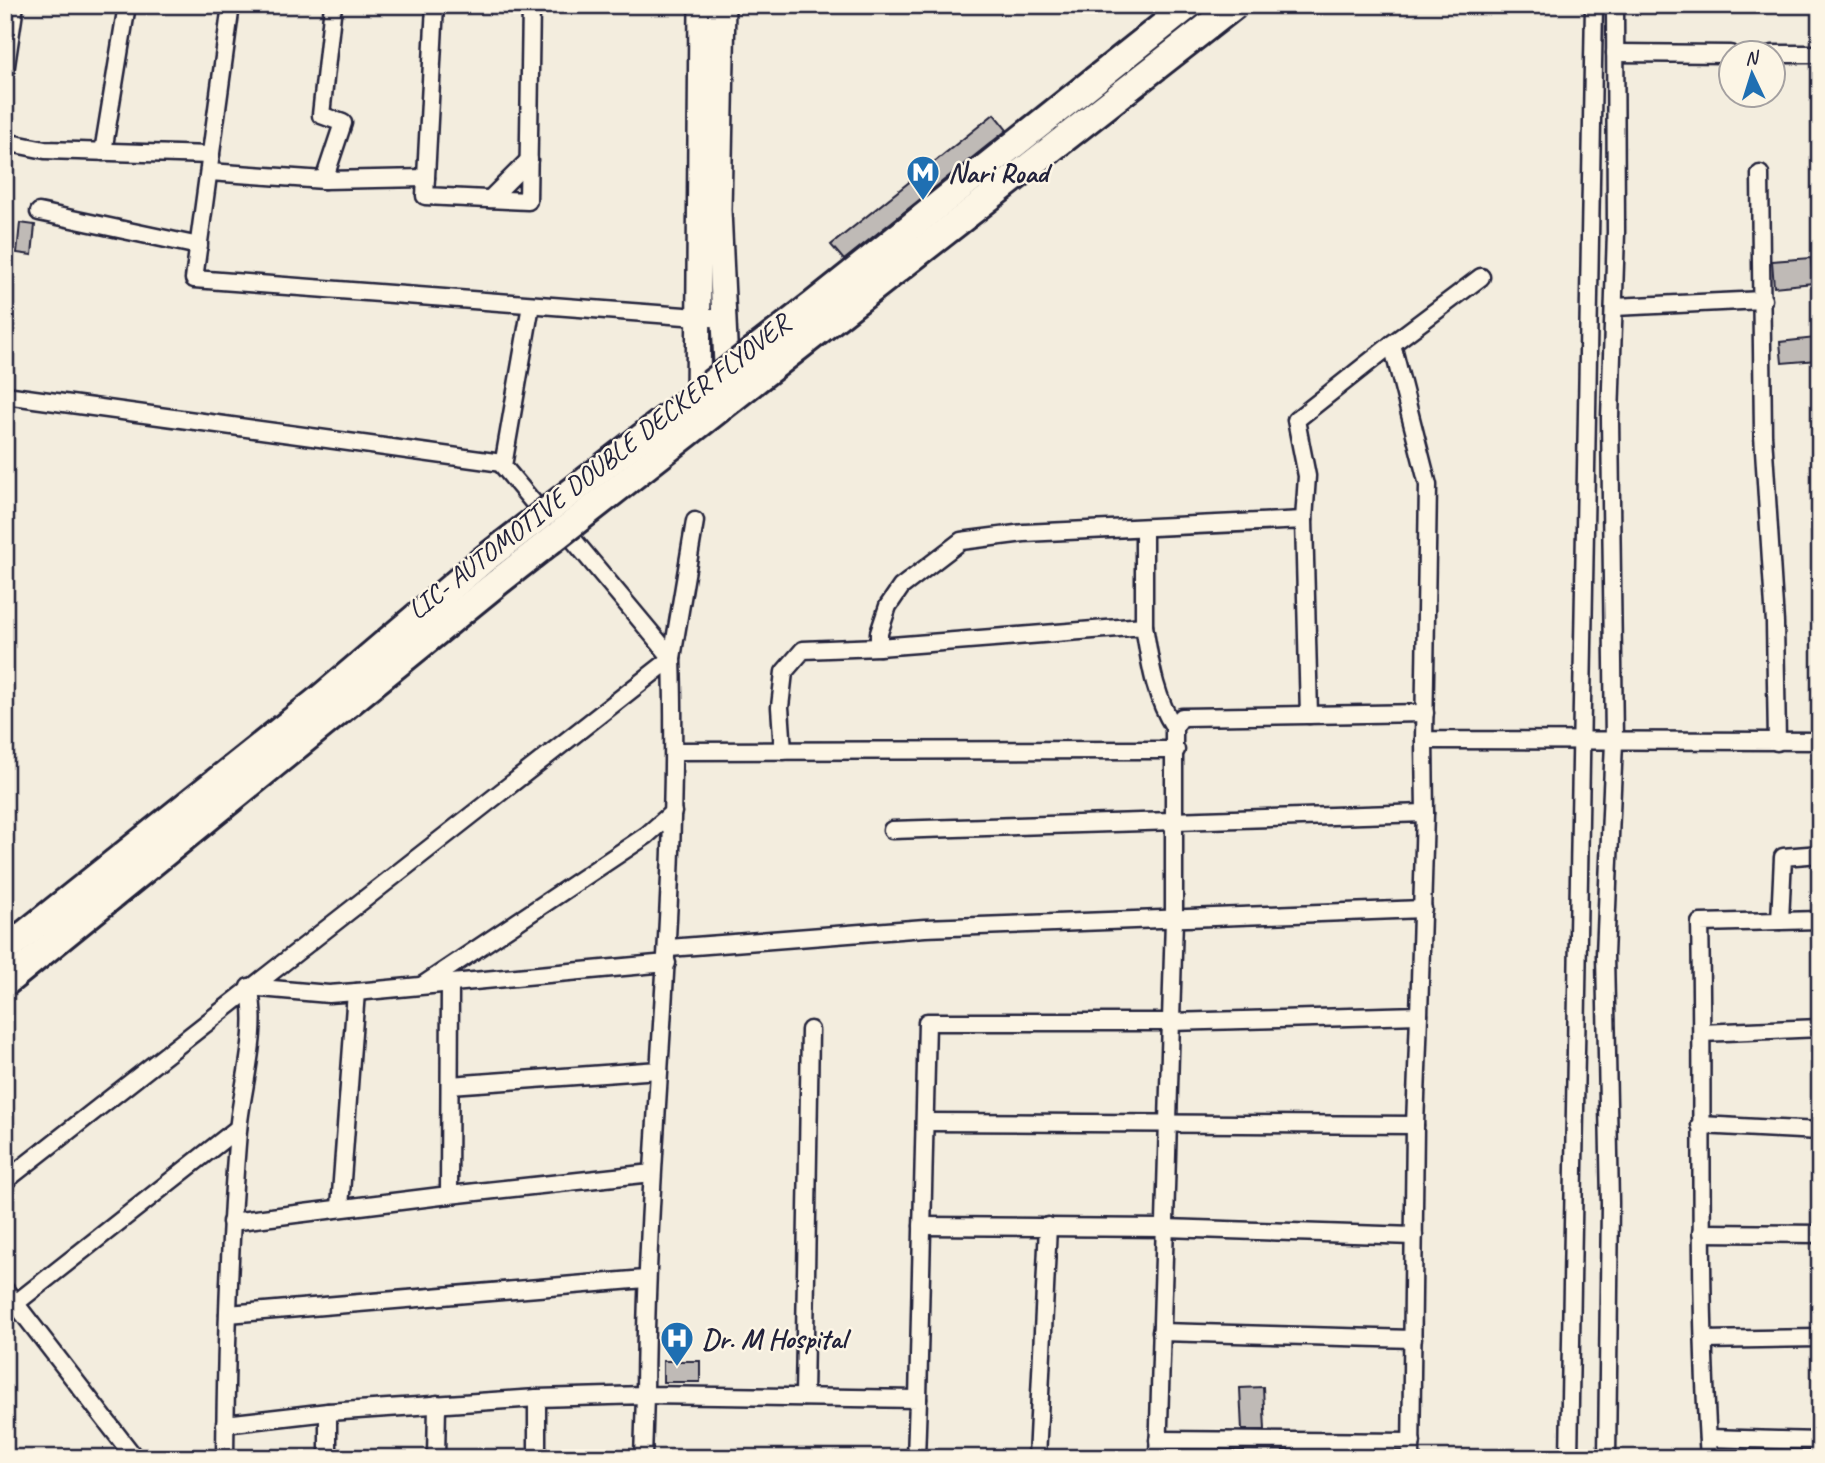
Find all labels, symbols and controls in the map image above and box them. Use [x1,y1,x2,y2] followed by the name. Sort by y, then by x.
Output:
[1716,38,1786,108] north arrow
[1744,45,1761,70] text: N
[904,153,942,202] metro station icon: Nari Road
[948,155,1053,190] place label: Nari Road
[400,304,799,627] street label: LIC- AUTOMOTIVE DOUBLE DECKER FLYOVER
[658,1319,696,1368] hospital icon: Dr. M Hospital
[702,1321,852,1356] place label: Dr. M Hospital

